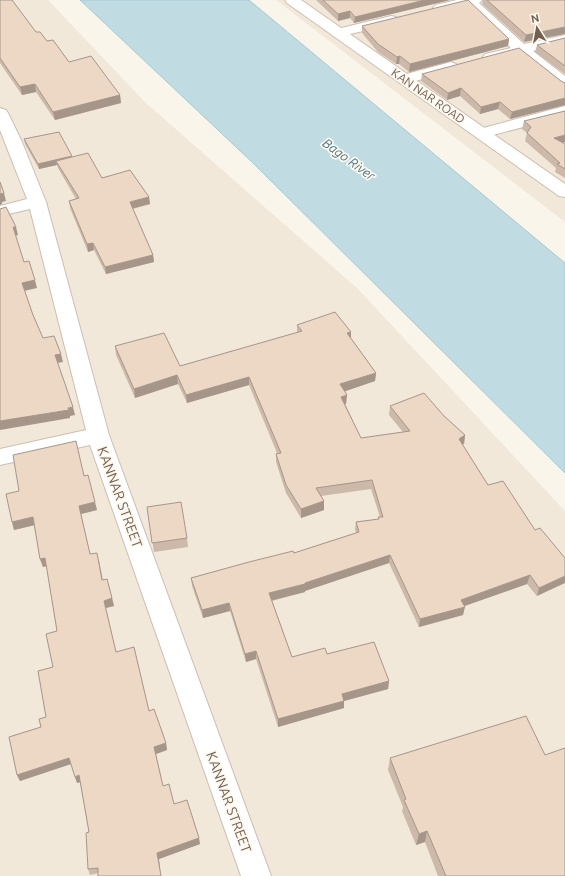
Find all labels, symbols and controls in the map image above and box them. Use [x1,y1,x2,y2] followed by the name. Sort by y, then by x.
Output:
[517,8,557,48] north arrow
[530,12,540,25] text: N
[389,65,467,126] street label: KAN NAR ROAD
[320,135,379,183] water label: Bago River
[94,444,146,550] street label: KANNAR STREET
[203,749,255,855] street label: KANNAR STREET

